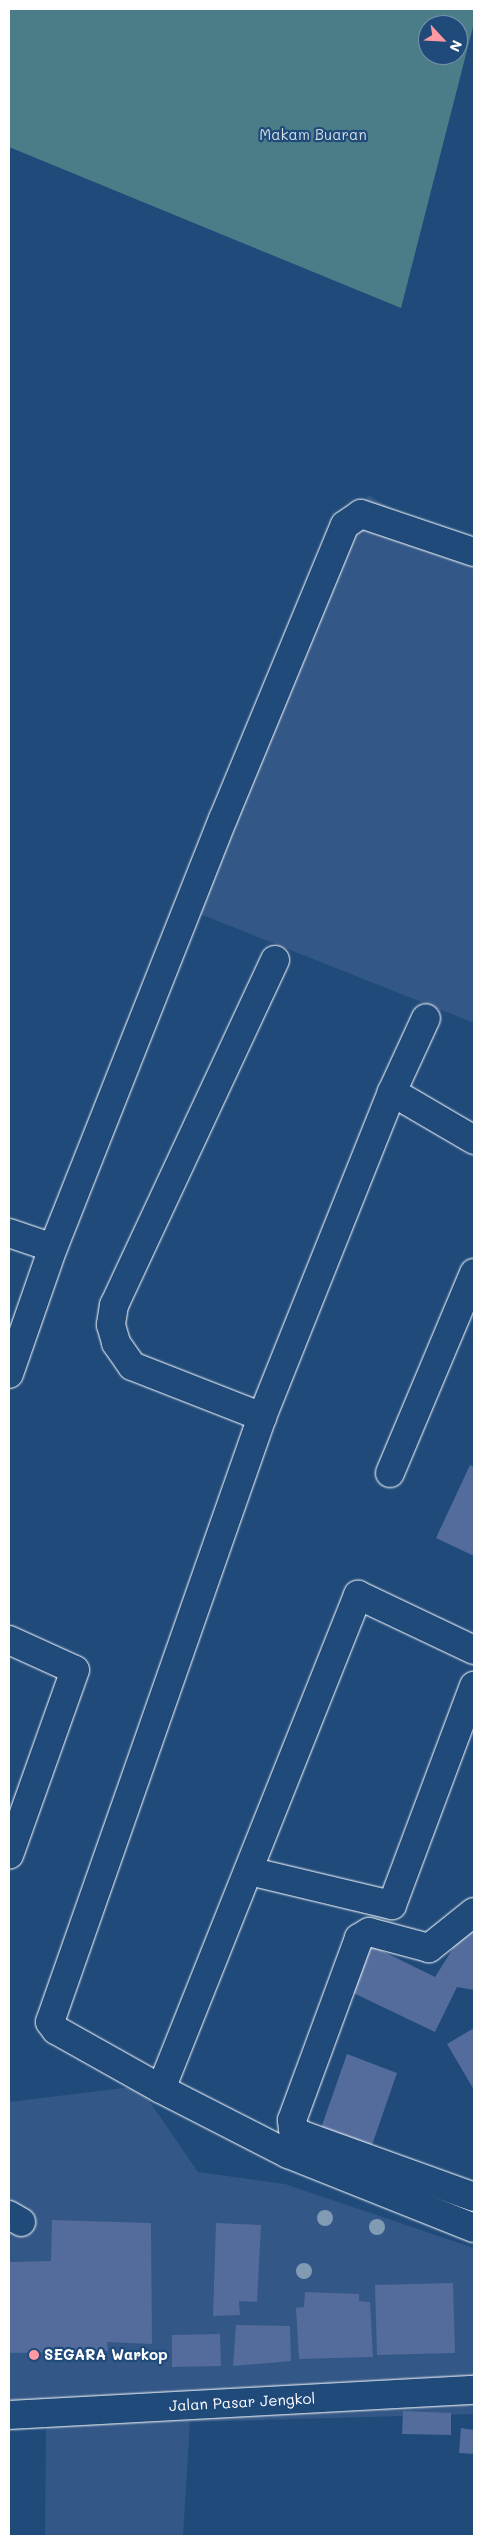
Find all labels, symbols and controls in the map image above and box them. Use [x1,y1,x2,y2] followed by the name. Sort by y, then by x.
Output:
[418,15,468,65] north arrow
[445,37,467,55] text: N
[259,126,367,144] park label: Makam Buaran
[44,2346,168,2364] place label: SEGARA Warkop
[28,2349,40,2361] marker: SEGARA Warkop
[168,2389,316,2415] street label: Jalan Pasar Jengkol

